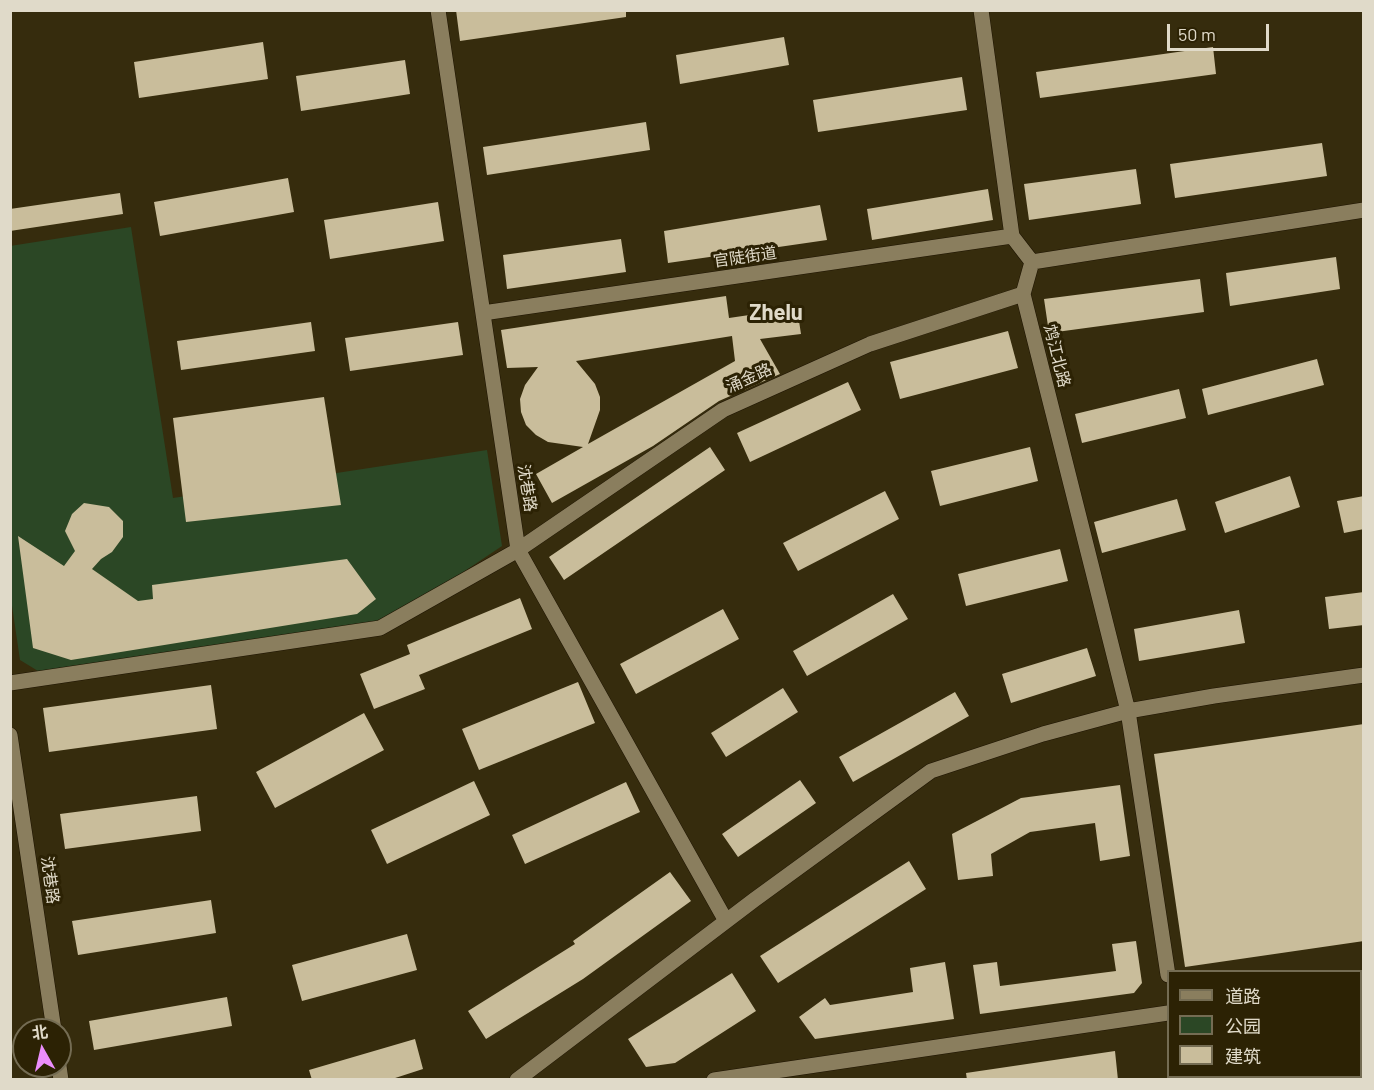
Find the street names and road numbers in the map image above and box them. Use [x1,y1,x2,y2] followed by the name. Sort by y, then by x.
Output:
[712,243,778,271] street label: 官陡街道
[1040,323,1074,389] street label: 鸩江北路
[723,359,775,397] street label: 涌金路
[514,463,540,513] street label: 沈巷路
[37,855,63,905] street label: 沈巷路

